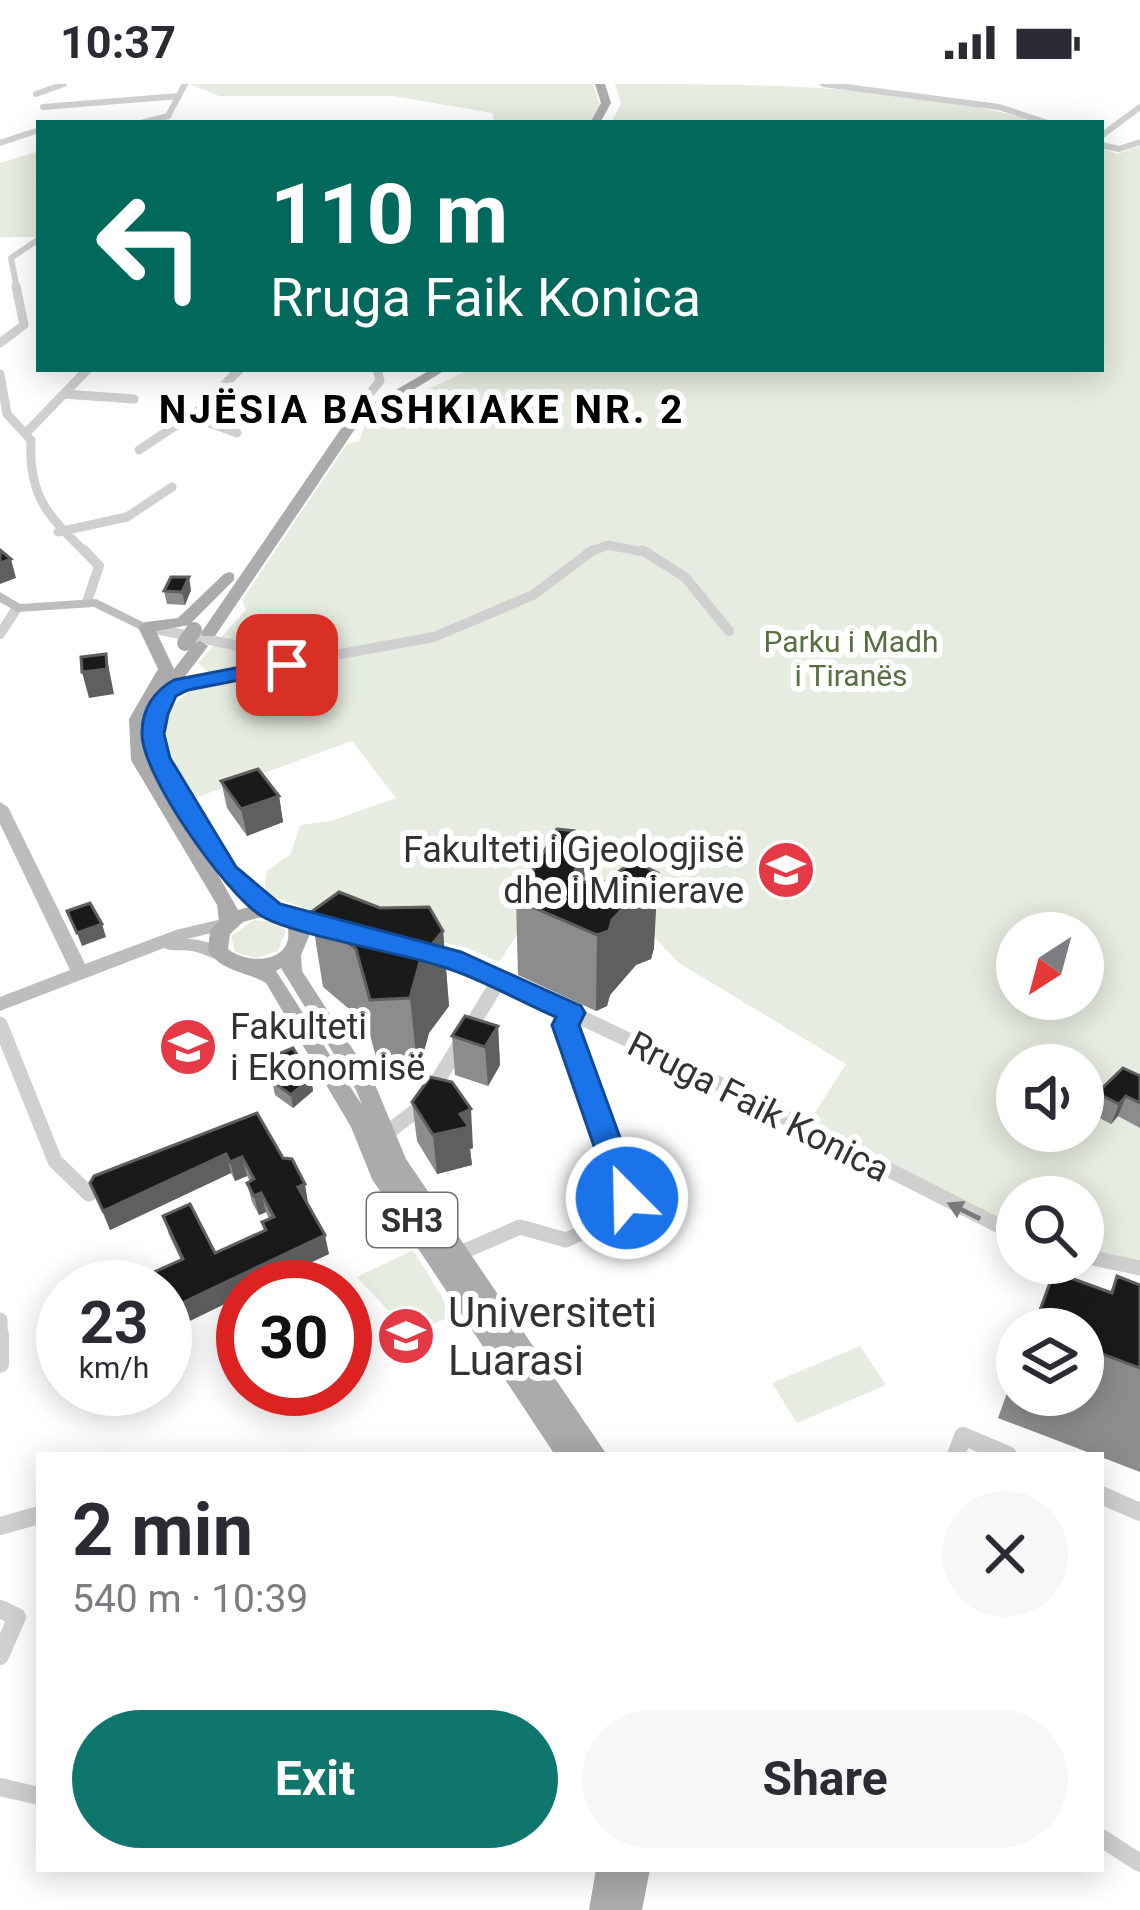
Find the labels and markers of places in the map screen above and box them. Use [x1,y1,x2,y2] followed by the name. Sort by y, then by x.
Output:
[236,614,338,716] pin
[403,829,744,912] place label: Fakulteti i Gjeologjisë dhe i Minierave
[755,839,817,901] school or university icon: Fakulteti i Gjeologjisë dhe i Minierave
[230,1006,425,1089] place label: Fakulteti i Ekonomisë
[157,1016,219,1078] school or university icon: Fakulteti i Ekonomisë
[448,1288,657,1385] place label: Universiteti Luarasi
[375,1305,437,1367] school or university icon: Universiteti Luarasi

